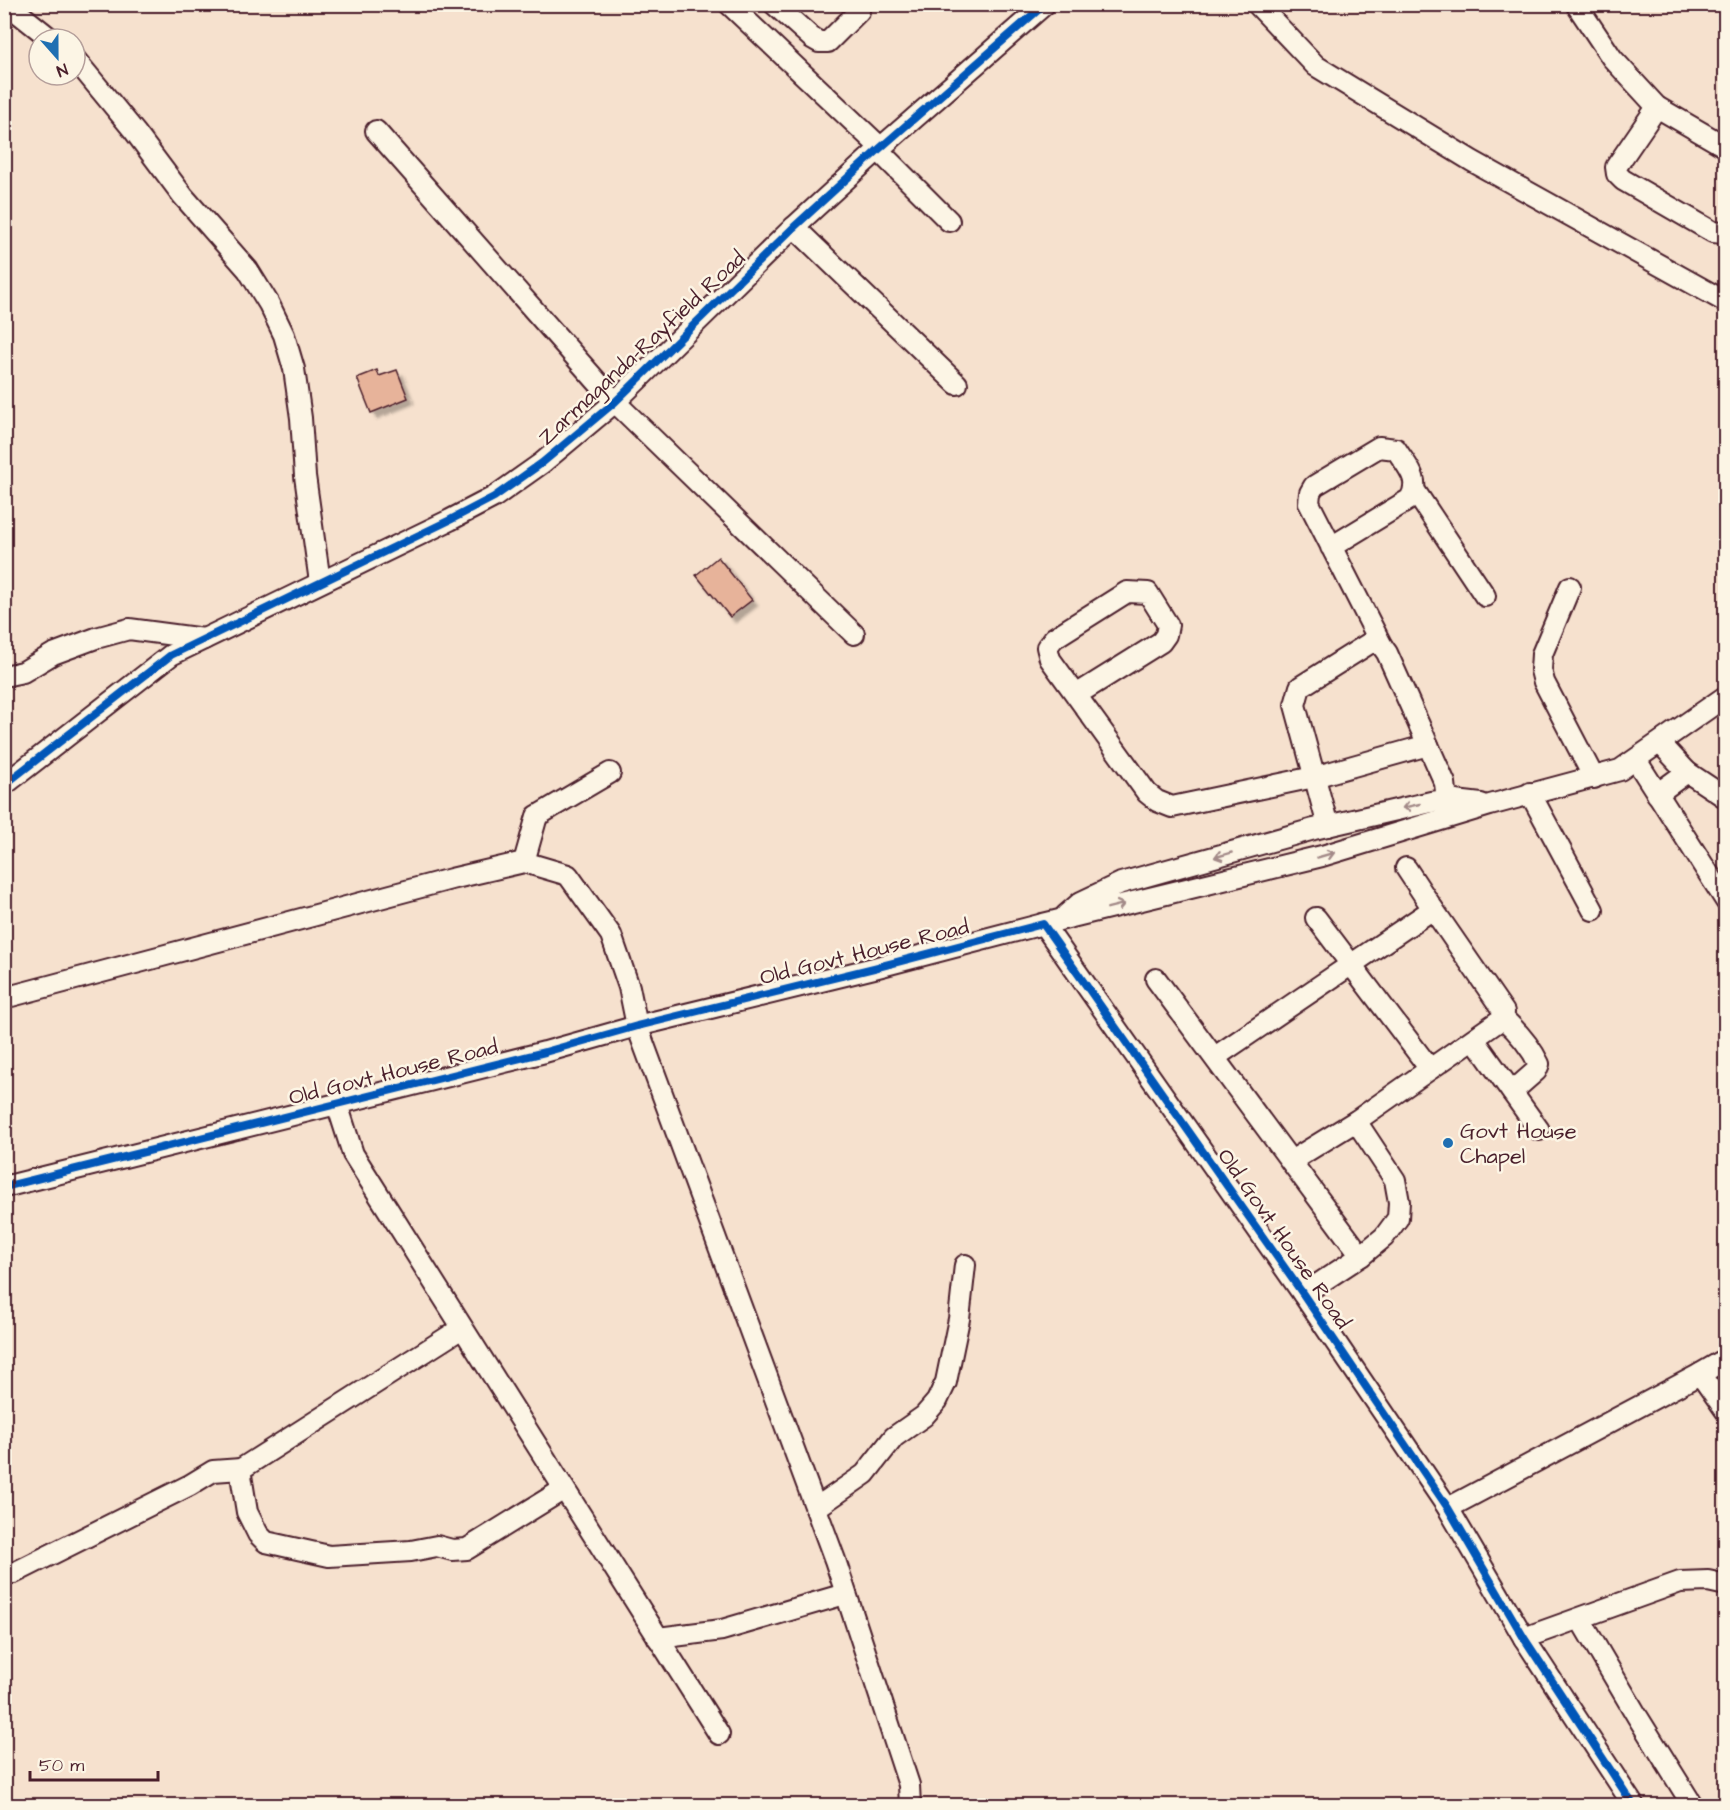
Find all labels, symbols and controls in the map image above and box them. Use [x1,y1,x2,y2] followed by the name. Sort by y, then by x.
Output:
[27,27,87,87] north arrow
[53,58,71,82] text: N
[532,244,753,453] street label: Zarmaganda-Rayfield Road
[1402,801,1421,813] one-way arrow
[1213,849,1232,861] one-way arrow
[1316,849,1335,860] one-way arrow
[1106,900,1125,912] one-way arrow
[757,912,972,993] street label: Old Govt House Road
[286,1032,501,1113] street label: Old Govt House Road
[1460,1116,1577,1172] place label: Govt House Chapel
[1441,1136,1455,1150] marker: Govt House Chapel
[1210,1142,1358,1335] street label: Old Govt House Road
[30,1744,158,1782] scale bar
[39,1753,84,1778] text: 50 m

